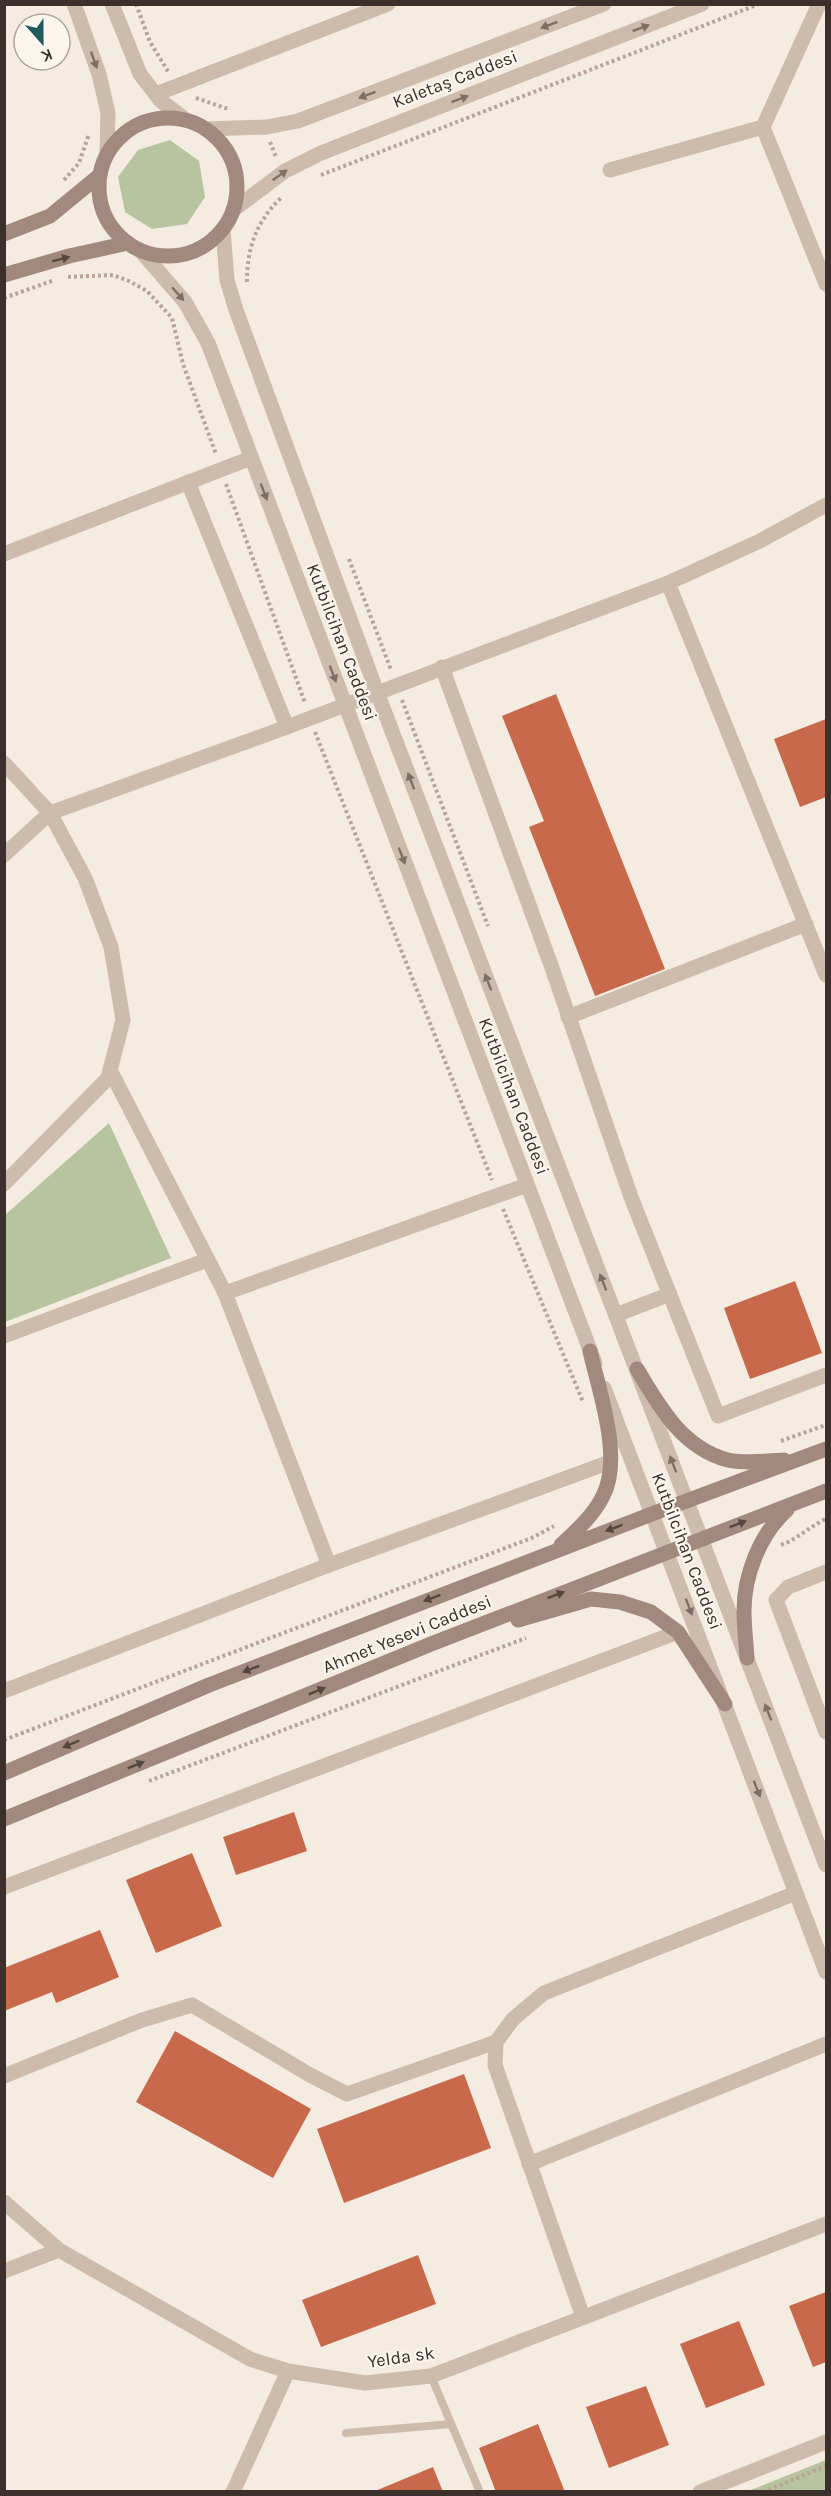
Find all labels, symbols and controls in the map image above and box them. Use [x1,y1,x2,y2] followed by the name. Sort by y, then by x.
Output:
[12,12,72,72] north arrow
[540,21,558,31] one-way arrow
[632,23,650,32] one-way arrow
[38,45,55,66] text: K
[389,45,521,113] street label: Kaletaş Caddesi
[90,51,100,69] one-way arrow
[358,91,376,101] one-way arrow
[451,93,469,103] one-way arrow
[272,169,288,181] one-way arrow
[51,253,70,263] one-way arrow
[171,286,184,301] one-way arrow
[259,483,269,501] one-way arrow
[302,560,382,724] street label: Kutbilcihan Caddesi
[328,665,338,683] one-way arrow
[405,771,415,789] one-way arrow
[397,848,407,866] one-way arrow
[483,973,492,991] one-way arrow
[474,1014,554,1178] street label: Kutbilcihan Caddesi
[598,1273,607,1291] one-way arrow
[668,1455,677,1473] one-way arrow
[647,1469,727,1633] street label: Kutbilcihan Caddesi
[729,1519,747,1529] one-way arrow
[605,1524,623,1534] one-way arrow
[319,1590,495,1678] street label: Ahmet Yesevi Caddesi
[547,1590,565,1600] one-way arrow
[423,1594,441,1604] one-way arrow
[684,1598,694,1616] one-way arrow
[241,1664,259,1674] one-way arrow
[308,1686,326,1696] one-way arrow
[763,1703,772,1721] one-way arrow
[61,1739,79,1749] one-way arrow
[128,1760,146,1770] one-way arrow
[752,1781,762,1799] one-way arrow
[366,2341,436,2373] street label: Yelda sk

